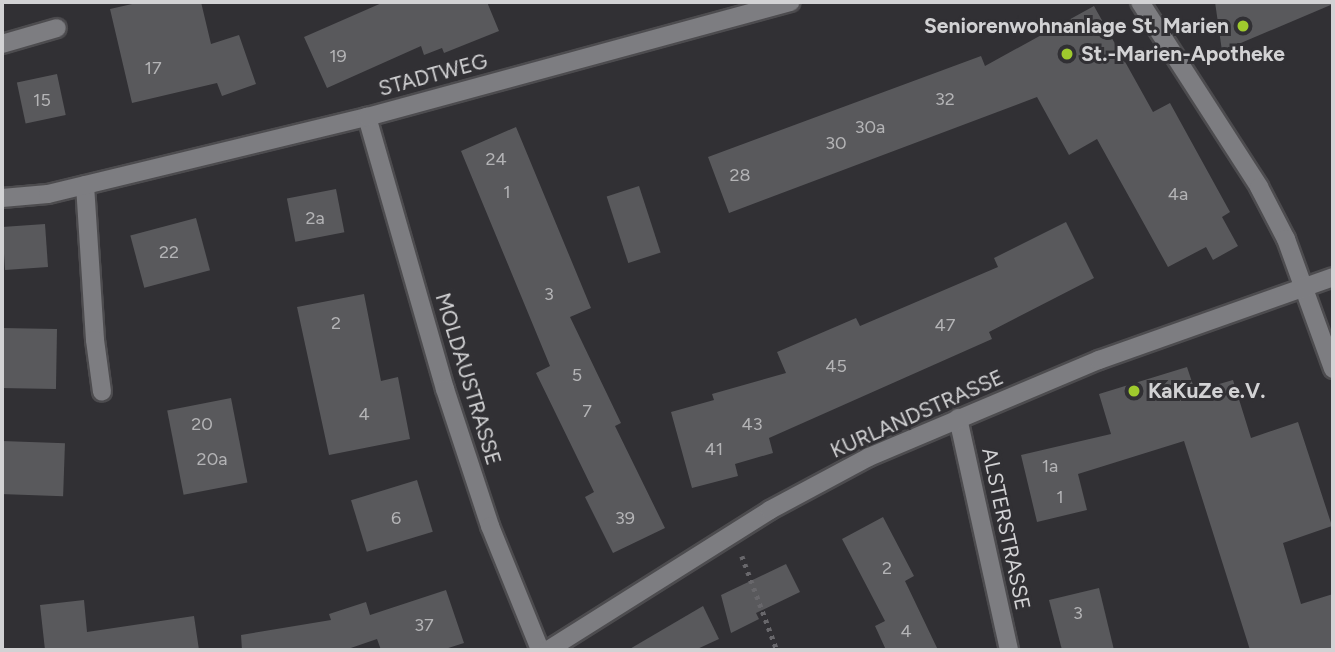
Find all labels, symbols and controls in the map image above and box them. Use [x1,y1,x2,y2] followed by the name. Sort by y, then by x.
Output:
[924,13,1229,39] place label: Seniorenwohnanlage St. Marien
[1235,18,1251,34] marker: Seniorenwohnanlage St. Marien
[1081,41,1285,67] place label: St.-Marien-Apotheke
[329,45,347,67] house number: 19
[1059,46,1075,62] marker: St.-Marien-Apotheke
[376,48,490,102] street label: STADTWEG
[144,57,162,79] house number: 17
[935,88,955,110] house number: 32
[33,89,51,111] house number: 15
[855,116,885,138] house number: 30a
[825,132,847,154] house number: 30
[485,148,507,170] house number: 24
[729,164,751,186] house number: 28
[503,181,511,203] house number: 1
[1168,183,1188,205] house number: 4a
[305,207,325,229] house number: 2a
[159,241,179,263] house number: 22
[544,283,554,305] house number: 3
[430,290,506,468] street label: MOLDAUSTRASSE
[331,312,341,334] house number: 2
[935,314,955,336] house number: 47
[825,355,847,377] house number: 45
[572,364,582,386] house number: 5
[827,365,1007,463] street label: KURLANDSTRASSE
[1148,378,1265,404] place label: KaKuZe e.V.
[1126,383,1142,399] marker: KaKuZe e.V.
[582,400,592,422] house number: 7
[358,403,370,425] house number: 4
[191,413,213,435] house number: 20
[742,413,762,435] house number: 43
[705,438,723,460] house number: 41
[976,446,1036,612] street label: ALSTERSTRASSE
[197,448,227,470] house number: 20a
[1042,455,1058,477] house number: 1a
[1056,486,1064,508] house number: 1
[391,507,401,529] house number: 6
[615,507,635,529] house number: 39
[882,557,892,579] house number: 2
[1073,602,1083,624] house number: 3
[414,614,434,636] house number: 37
[900,620,912,642] house number: 4

